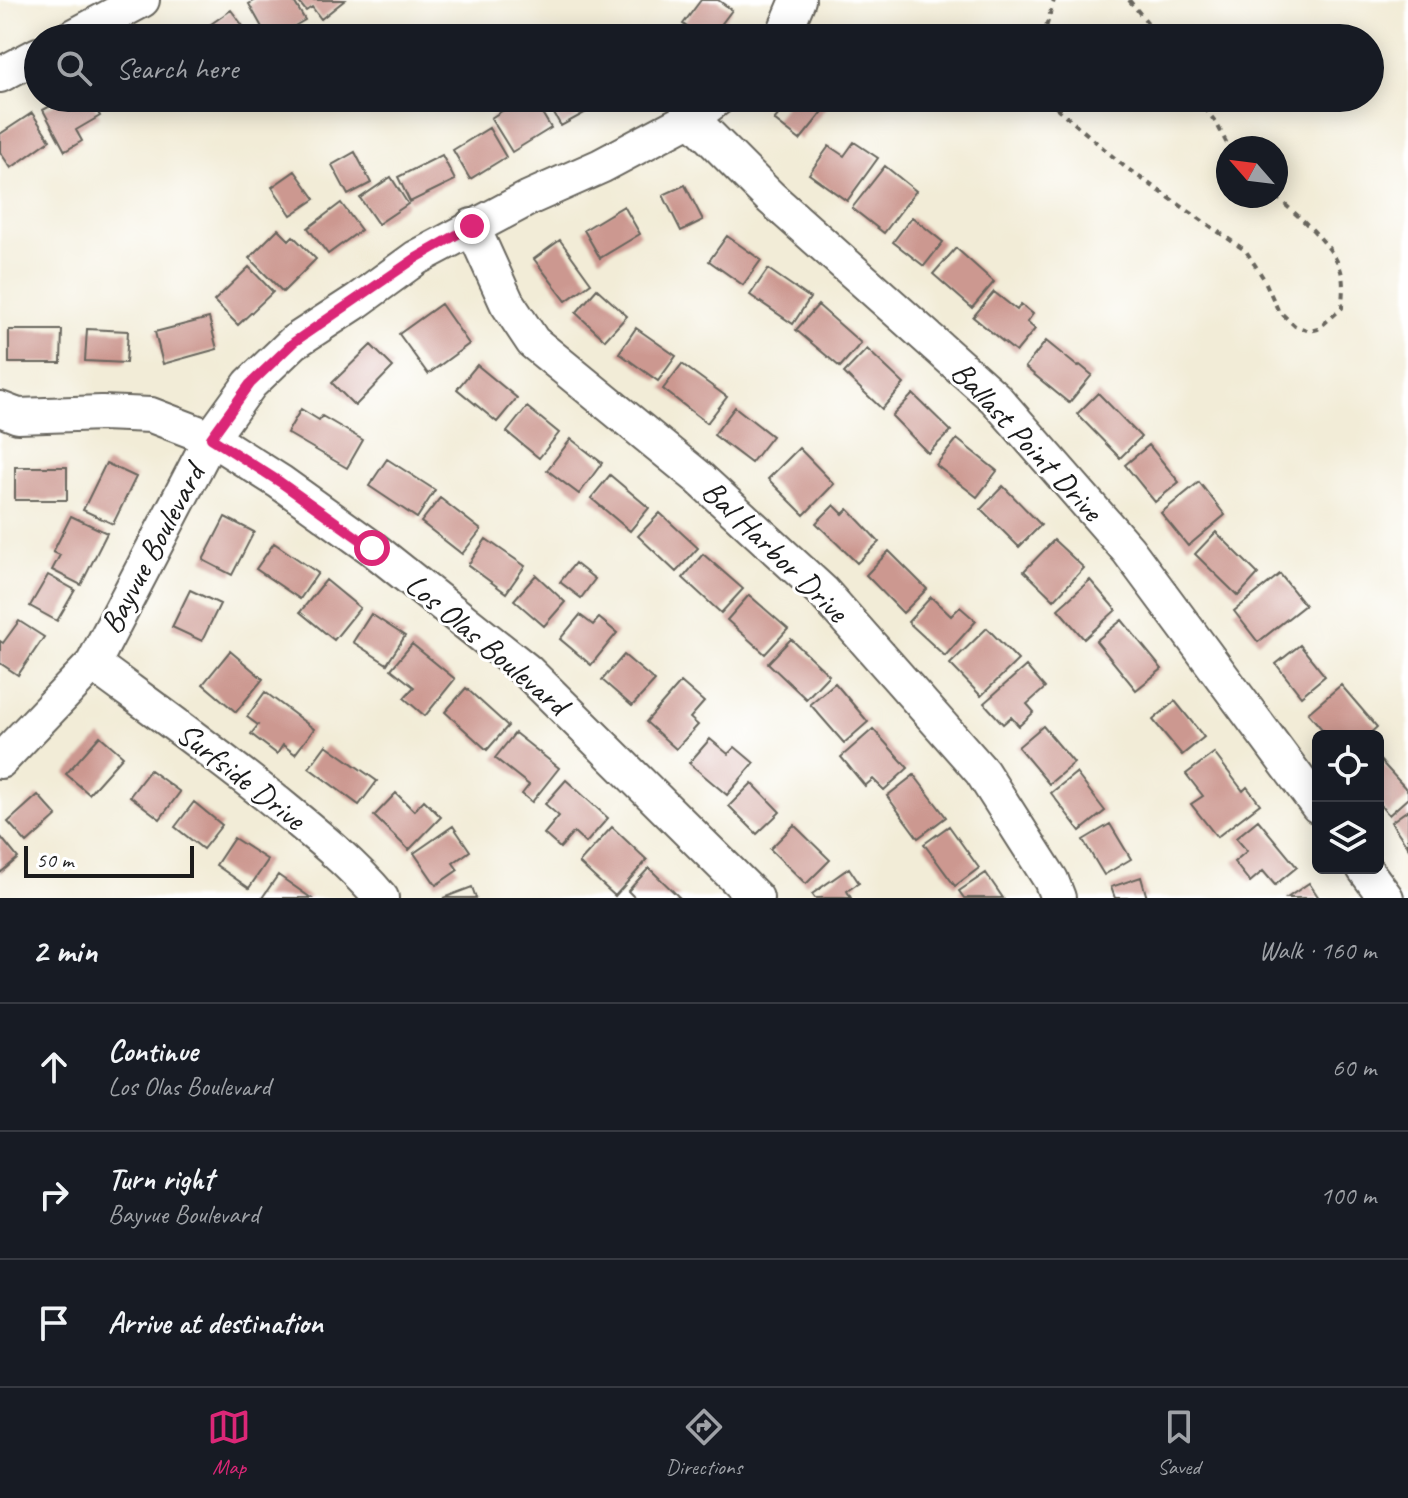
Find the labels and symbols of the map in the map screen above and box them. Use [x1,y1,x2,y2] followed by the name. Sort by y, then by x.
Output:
[1216,136,1288,208] north arrow
[454,208,490,244] route end
[942,352,1113,532] street label: Ballast Point Drive
[90,453,216,641] street label: Bayvue Boulevard
[693,471,859,633] street label: Bal Harbor Drive
[354,530,390,566] route start
[397,564,580,727] street label: Los Olas Boulevard
[168,713,316,841] street label: Surfside Drive
[24,842,194,878] scale bar

